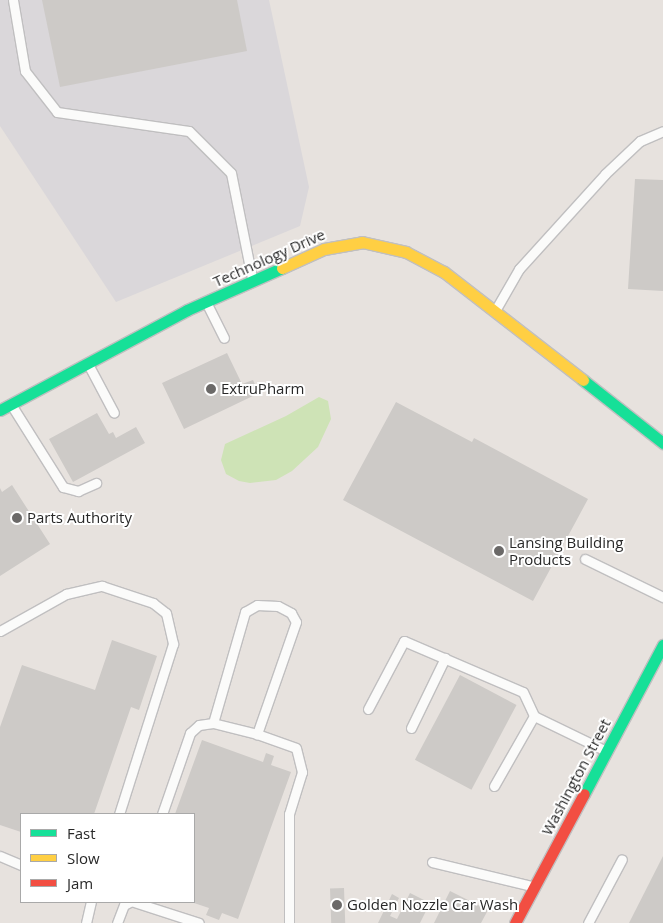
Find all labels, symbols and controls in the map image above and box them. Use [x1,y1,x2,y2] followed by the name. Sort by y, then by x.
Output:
[210,225,328,291] street label: Technology Drive
[221,380,304,398] place label: ExtruPharm
[205,383,217,395] marker: ExtruPharm
[27,509,132,527] place label: Parts Authority
[11,512,23,524] marker: Parts Authority
[509,533,623,568] place label: Lansing Building Products
[493,545,505,557] marker: Lansing Building Products
[538,716,614,838] street label: Washington Street
[20,813,195,903] legend
[67,823,96,843] text: Fast
[67,848,100,868] text: Slow
[67,873,93,893] text: Jam
[347,896,518,914] place label: Golden Nozzle Car Wash
[331,899,343,911] marker: Golden Nozzle Car Wash

